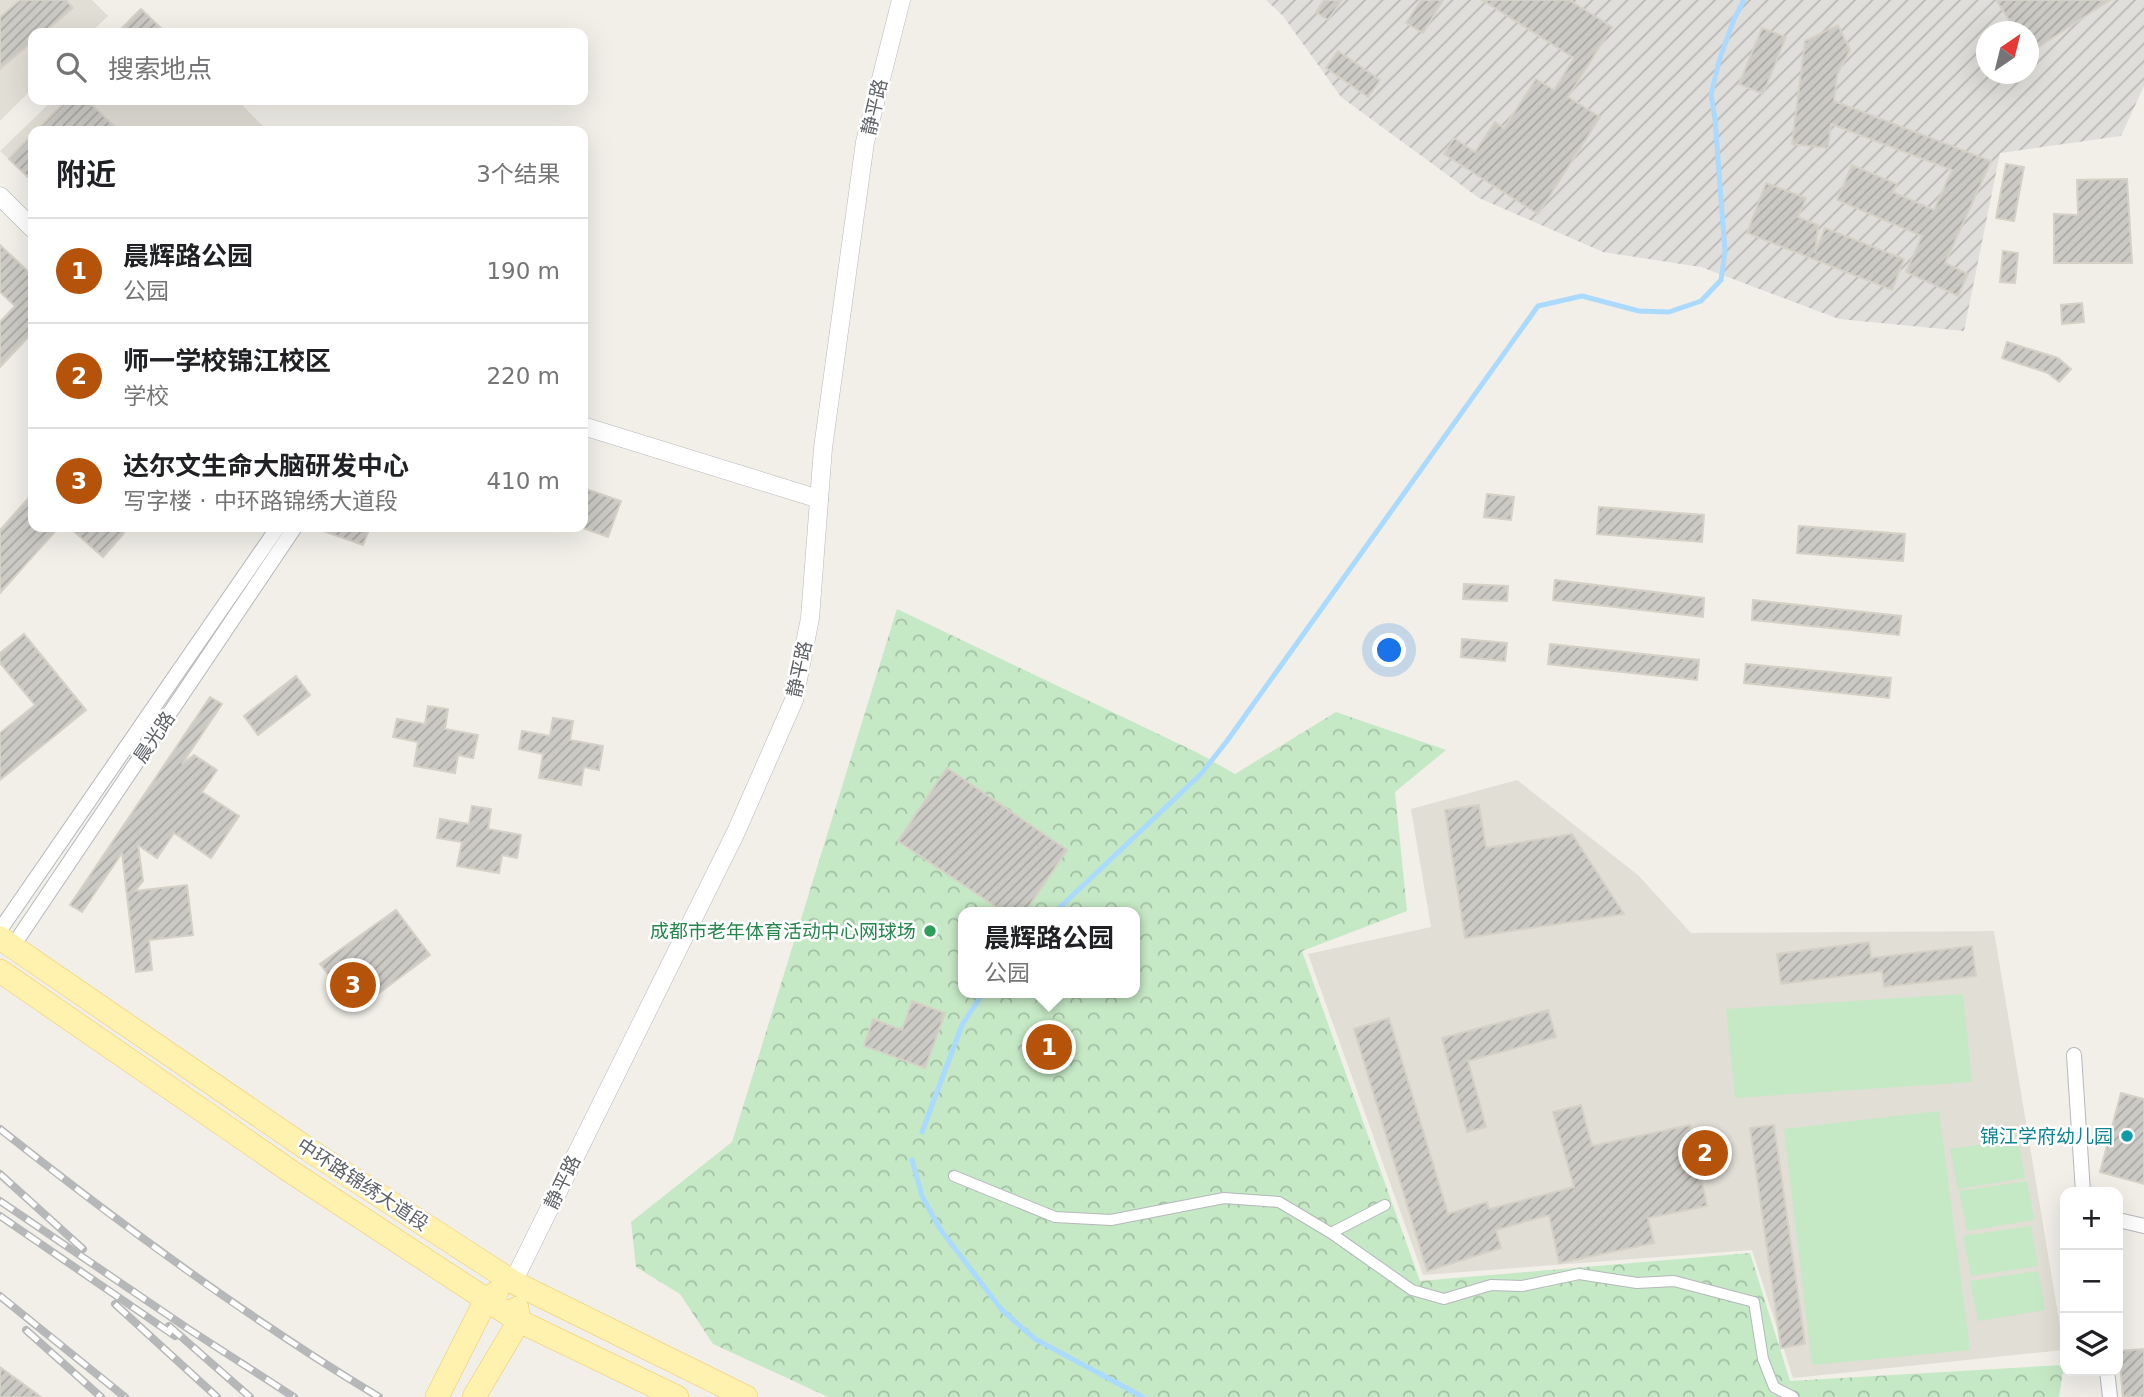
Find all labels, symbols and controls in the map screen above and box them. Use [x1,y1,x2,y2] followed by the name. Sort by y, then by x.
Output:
[1976,21,2039,84] north arrow
[28,28,588,105] search box
[52,48,90,86] icon: search
[108,54,212,84] text: 搜索地点
[857,77,891,137] street label: 静平路
[56,157,116,192] text: 附近
[476,161,560,187] text: 3个结果
[123,241,253,271] text: 晨辉路公园
[71,258,87,284] text: 1
[486,258,560,284] text: 190 m
[123,278,169,304] text: 公园
[123,346,331,376] text: 师一学校锦江校区
[71,363,87,389] text: 2
[486,363,560,389] text: 220 m
[123,383,169,409] text: 学校
[123,451,409,481] text: 达尔文生命大脑研发中心
[71,468,87,494] text: 3
[486,468,560,494] text: 410 m
[123,488,398,514] text: 写字楼 · 中环路锦绣大道段
[1372,633,1406,667] your location
[782,639,816,699] street label: 静平路
[129,707,179,767] street label: 晨光路
[958,907,1140,998] popup
[650,920,916,942] place label: 成都市老年体育活动中心网球场
[922,923,938,939] marker: 成都市老年体育活动中心网球场
[984,923,1114,953] text: 晨辉路公园
[330,959,376,1011] pin: 3
[984,960,1030,986] text: 公园
[1026,1021,1072,1073] pin: 1
[1980,1125,2113,1147] place label: 锦江学府幼儿园
[1682,1127,1728,1179] pin: 2
[2119,1128,2135,1144] marker: 锦江学府幼儿园
[293,1133,433,1235] street label: 中环路锦绣大道段
[540,1152,584,1212] street label: 静平路
[2060,1187,2123,1376] map controls
[2060,1187,2123,1250] button: +
[2060,1250,2123,1313] button: −
[2060,1313,2123,1376] button: layers

